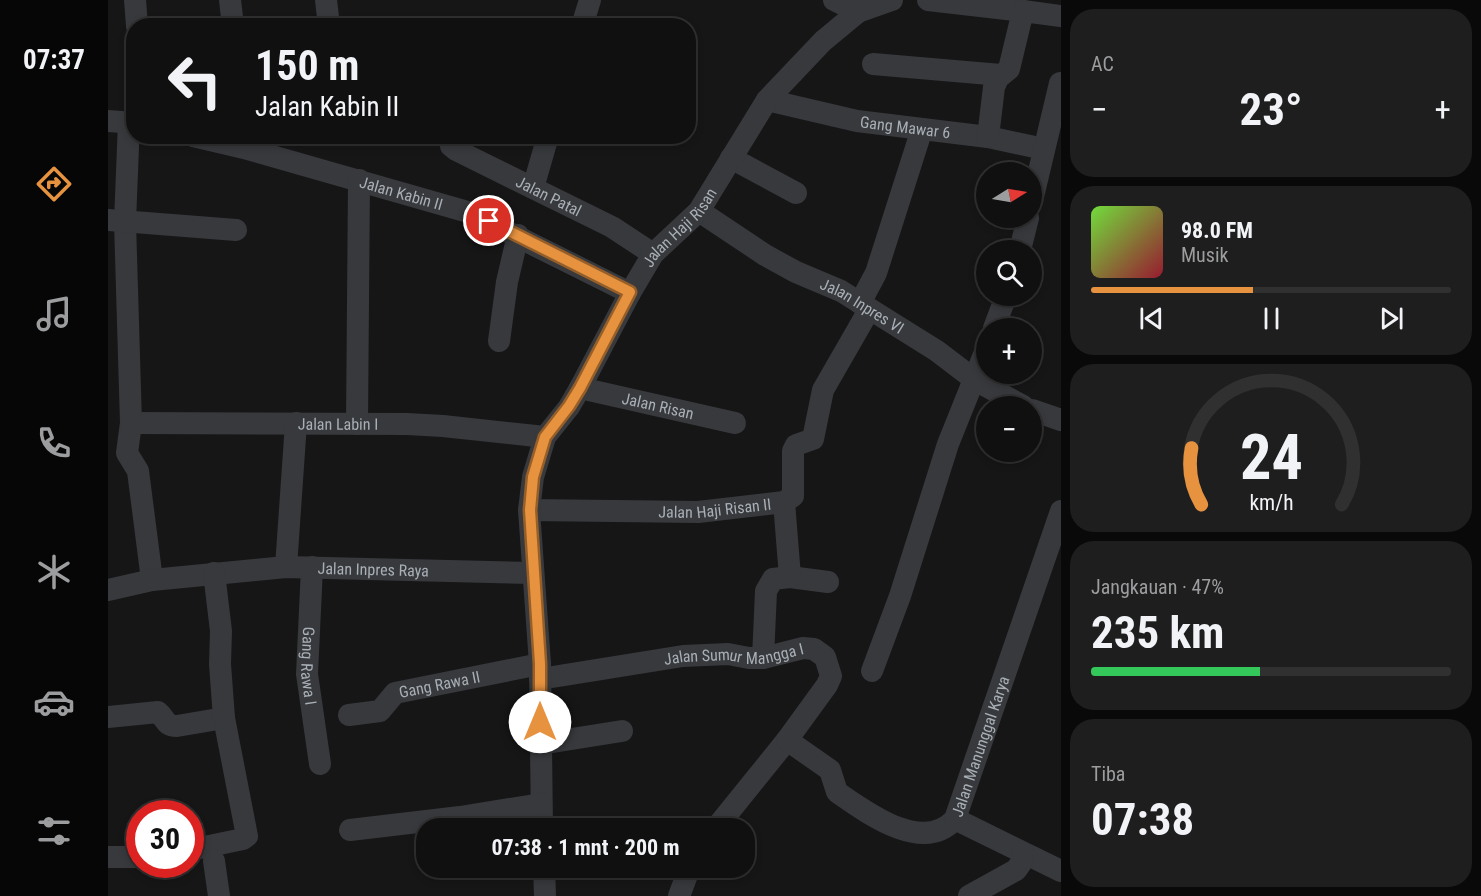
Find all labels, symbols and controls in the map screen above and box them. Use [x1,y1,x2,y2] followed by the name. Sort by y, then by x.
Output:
[255,41,360,90] text: 150 m
[156,42,234,120] icon: left
[23,44,85,76] text: 07:37
[1091,52,1114,76] text: AC
[1240,83,1303,136] text: 23°
[1091,90,1108,129] text: −
[1435,90,1451,129] text: +
[255,91,399,123] text: Jalan Kabin II
[859,112,951,142] street label: Gang Mawar 6
[976,162,1042,228] north arrow
[976,162,1042,462] map controls
[33,163,75,205] icon: directions
[513,172,585,220] street label: Jalan Patal
[357,173,445,214] street label: Jalan Kabin II
[639,185,721,270] street label: Jalan Haji Risan
[463,195,514,246] pin
[472,204,505,237] icon: arrive
[1181,218,1253,243] text: 98.0 FM
[976,240,1042,306] button: search
[1181,243,1229,267] text: Musik
[817,274,907,338] street label: Jalan Inpres VI
[33,293,75,335] icon: music
[1135,302,1168,335] icon: previous
[1255,302,1288,335] icon: pause
[1375,302,1408,335] icon: next
[976,318,1042,384] button: +
[620,389,696,423] street label: Jalan Risan
[976,396,1042,462] button: −
[298,415,378,434] street label: Jalan Labin I
[1239,421,1303,494] text: 24
[33,422,75,464] icon: phone
[1249,490,1293,515] text: km/h
[658,495,772,522] street label: Jalan Haji Risan II
[33,551,75,593] icon: climate
[317,559,429,580] street label: Jalan Inpres Raya
[1091,575,1224,599] text: Jangkauan · 47%
[1091,606,1224,659] text: 235 km
[297,626,320,706] street label: Gang Rawa I
[662,639,806,669] street label: Jalan Sumur Mangga I
[397,667,482,702] street label: Gang Rawa II
[948,674,1014,819] street label: Jalan Manunggal Karya
[33,681,75,723] icon: car
[508,690,572,754] position arrow
[1091,762,1125,786] text: Tiba
[1091,793,1194,846] text: 07:38
[126,800,204,878] speed limit sign: 30
[33,810,75,852] icon: filters
[491,835,680,860] text: 07:38 · 1 mnt · 200 m

